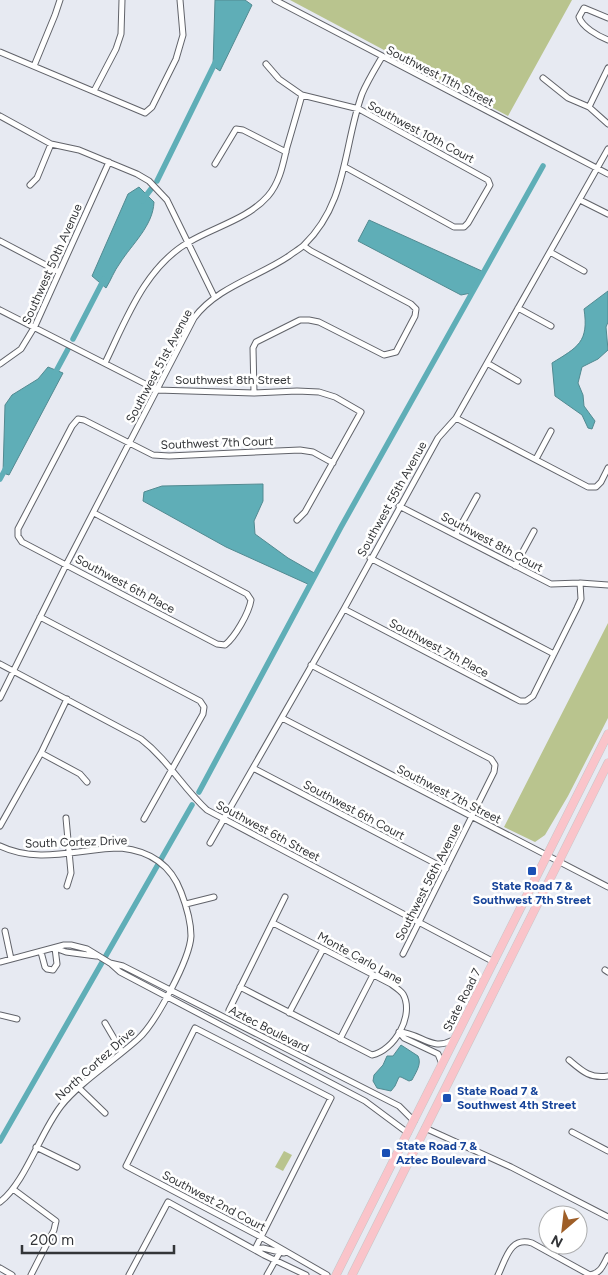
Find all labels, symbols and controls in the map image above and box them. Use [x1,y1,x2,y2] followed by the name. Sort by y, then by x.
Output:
[384,43,497,109] street label: Southwest 11th Street
[365,98,477,166] street label: Southwest 10th Court
[19,201,85,326] street label: Southwest 50th Avenue
[123,306,195,425] street label: Southwest 51st Avenue
[175,373,292,387] street label: Southwest 8th Street
[160,434,274,452] street label: Southwest 7th Court
[354,439,430,559] street label: Southwest 55th Avenue
[439,509,546,575] street label: Southwest 8th Court
[73,552,178,616] street label: Southwest 6th Place
[387,616,491,680] street label: Southwest 7th Place
[394,762,504,827] street label: Southwest 7th Street
[301,777,408,843] street label: Southwest 6th Court
[214,798,323,865] street label: Southwest 6th Street
[392,821,464,943] street label: Southwest 56th Avenue
[25,833,128,851] street label: South Cortez Drive
[526,865,538,877] marker: State Road 7 & Southwest 7th Street
[473,879,591,907] place label: State Road 7 & Southwest 7th Street
[315,929,405,987] street label: Monte Carlo Lane
[440,966,484,1034] street label: State Road 7
[227,1003,311,1055] street label: Aztec Boulevard
[52,1024,138,1103] street label: North Cortez Drive
[457,1084,576,1112] place label: State Road 7 & Southwest 4th Street
[441,1092,453,1104] marker: State Road 7 & Southwest 4th Street
[396,1139,486,1167] place label: State Road 7 & Aztec Boulevard
[380,1147,392,1159] marker: State Road 7 & Aztec Boulevard
[160,1168,269,1234] street label: Southwest 2nd Court
[538,1205,588,1255] north arrow
[22,1222,175,1254] scale bar
[30,1231,74,1249] text: 200 m
[548,1231,566,1251] text: N

